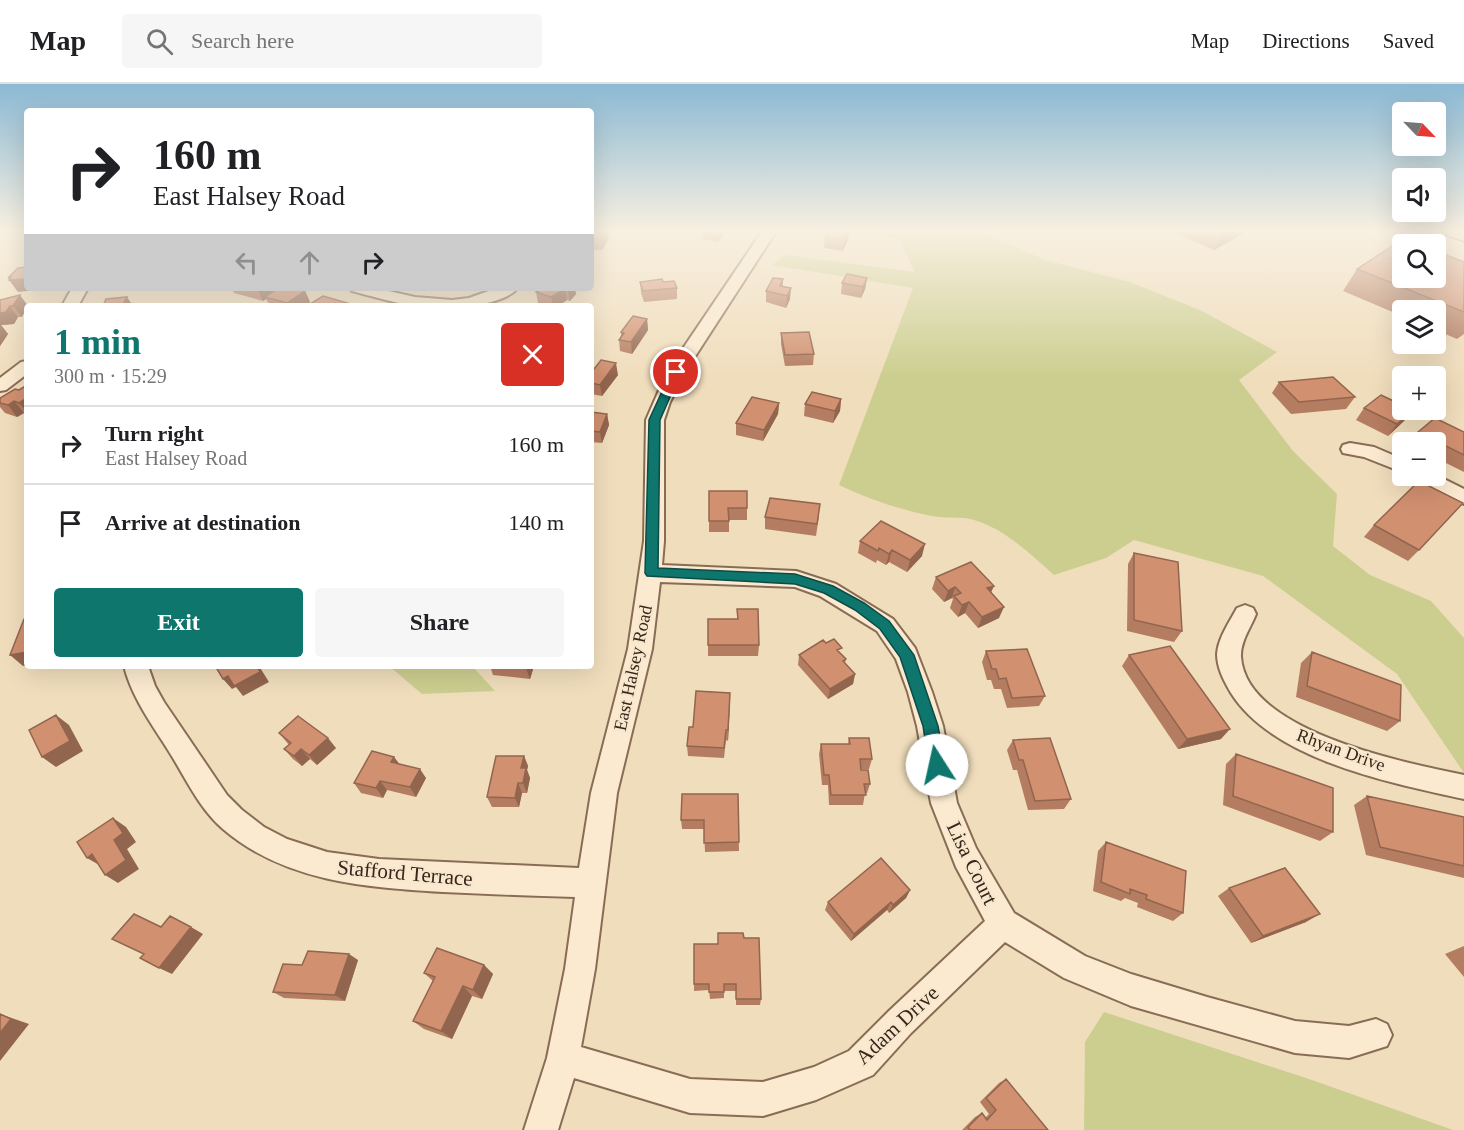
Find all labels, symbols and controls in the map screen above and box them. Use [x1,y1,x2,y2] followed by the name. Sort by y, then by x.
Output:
[122,14,542,68] search box
[30,25,86,56] text: Map
[143,25,176,58] icon: search
[191,28,294,53] text: Search here
[1191,29,1229,53] text: Map
[1262,29,1350,53] text: Directions
[1383,29,1434,53] text: Saved
[1392,102,1446,156] north arrow
[1392,102,1446,486] map controls
[54,132,132,210] icon: right
[153,132,262,178] text: 160 m
[1392,168,1446,222] button: sound
[153,181,345,211] text: East Halsey Road
[1392,234,1446,288] button: search
[230,246,263,279] icon: left
[293,246,326,279] icon: ahead
[356,246,389,279] icon: right
[1392,300,1446,354] button: layers
[54,322,141,362] text: 1 min
[501,323,564,386] button: close
[650,346,701,397] pin
[659,355,692,388] icon: arrive
[54,365,167,387] text: 300 m · 15:29
[1392,366,1446,420] button: +
[105,421,204,446] text: Turn right
[54,429,87,462] icon: right
[508,432,564,457] text: 160 m
[1392,432,1446,486] button: −
[105,447,247,469] text: East Halsey Road
[54,507,87,540] icon: arrive
[105,510,301,535] text: Arrive at destination
[508,510,564,535] text: 140 m
[54,588,303,657] button: Exit
[315,588,564,657] button: Share
[610,603,656,733] street label: East Halsey Road
[1294,725,1388,775] street label: Rhyan Drive
[905,733,969,797] position arrow
[942,818,1002,909] street label: Lisa Court
[336,855,474,891] street label: Stafford Terrace
[851,981,943,1069] street label: Adam Drive

